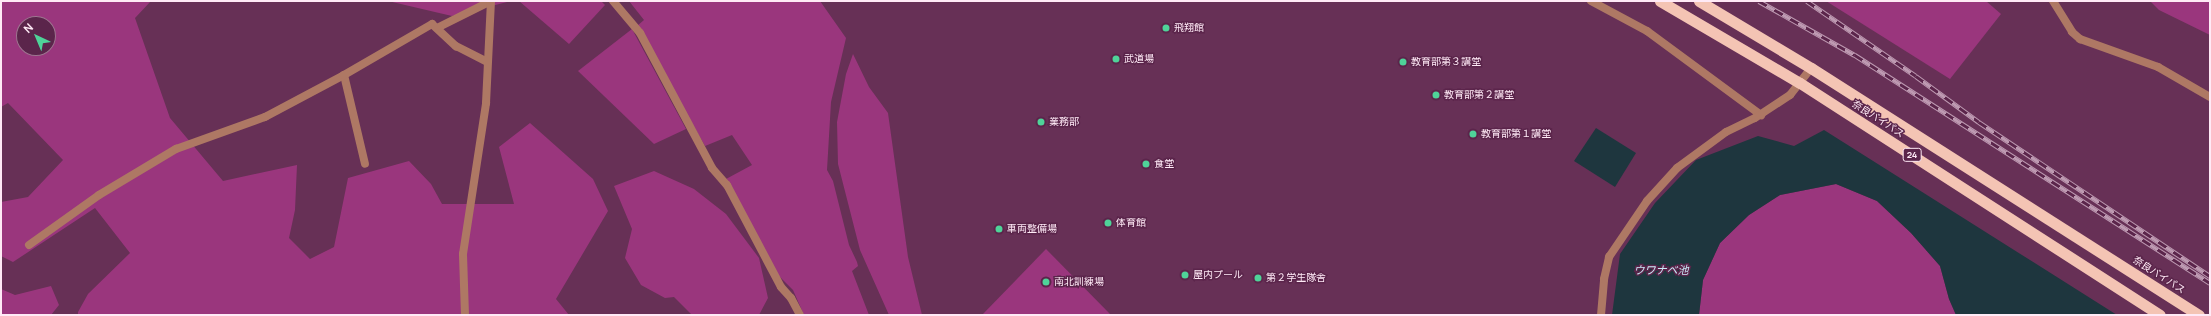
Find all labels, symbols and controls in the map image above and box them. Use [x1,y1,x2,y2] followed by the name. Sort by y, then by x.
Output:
[16,16,56,56] north arrow
[20,20,36,36] text: N
[1174,22,1204,34] place label: 飛翔館
[1161,23,1171,33] marker: 飛翔館
[1124,53,1154,65] place label: 武道場
[1111,54,1121,64] marker: 武道場
[1411,56,1481,68] place label: 教育部第３講堂
[1398,57,1408,67] marker: 教育部第３講堂
[1444,89,1514,101] place label: 教育部第２講堂
[1431,90,1441,100] marker: 教育部第２講堂
[1850,98,1906,140] street label: 奈良バイパス
[1049,116,1079,128] place label: 業務部
[1036,117,1046,127] marker: 業務部
[1481,128,1551,140] place label: 教育部第１講堂
[1468,129,1478,139] marker: 教育部第１講堂
[1902,148,1922,162] road number: 24
[1154,158,1174,170] place label: 食堂
[1141,159,1151,169] marker: 食堂
[1116,217,1146,229] place label: 体育館
[1103,218,1113,228] marker: 体育館
[1007,223,1057,235] place label: 車両整備場
[994,224,1004,234] marker: 車両整備場
[2131,254,2187,296] street label: 奈良バイパス
[1634,263,1688,277] water label: ウワナベ池
[1193,269,1243,281] place label: 屋内プール
[1180,270,1190,280] marker: 屋内プール
[1266,272,1326,284] place label: 第２学生隊舎
[1253,273,1263,283] marker: 第２学生隊舎
[1054,276,1104,288] place label: 南北訓練場
[1041,277,1051,287] marker: 南北訓練場

